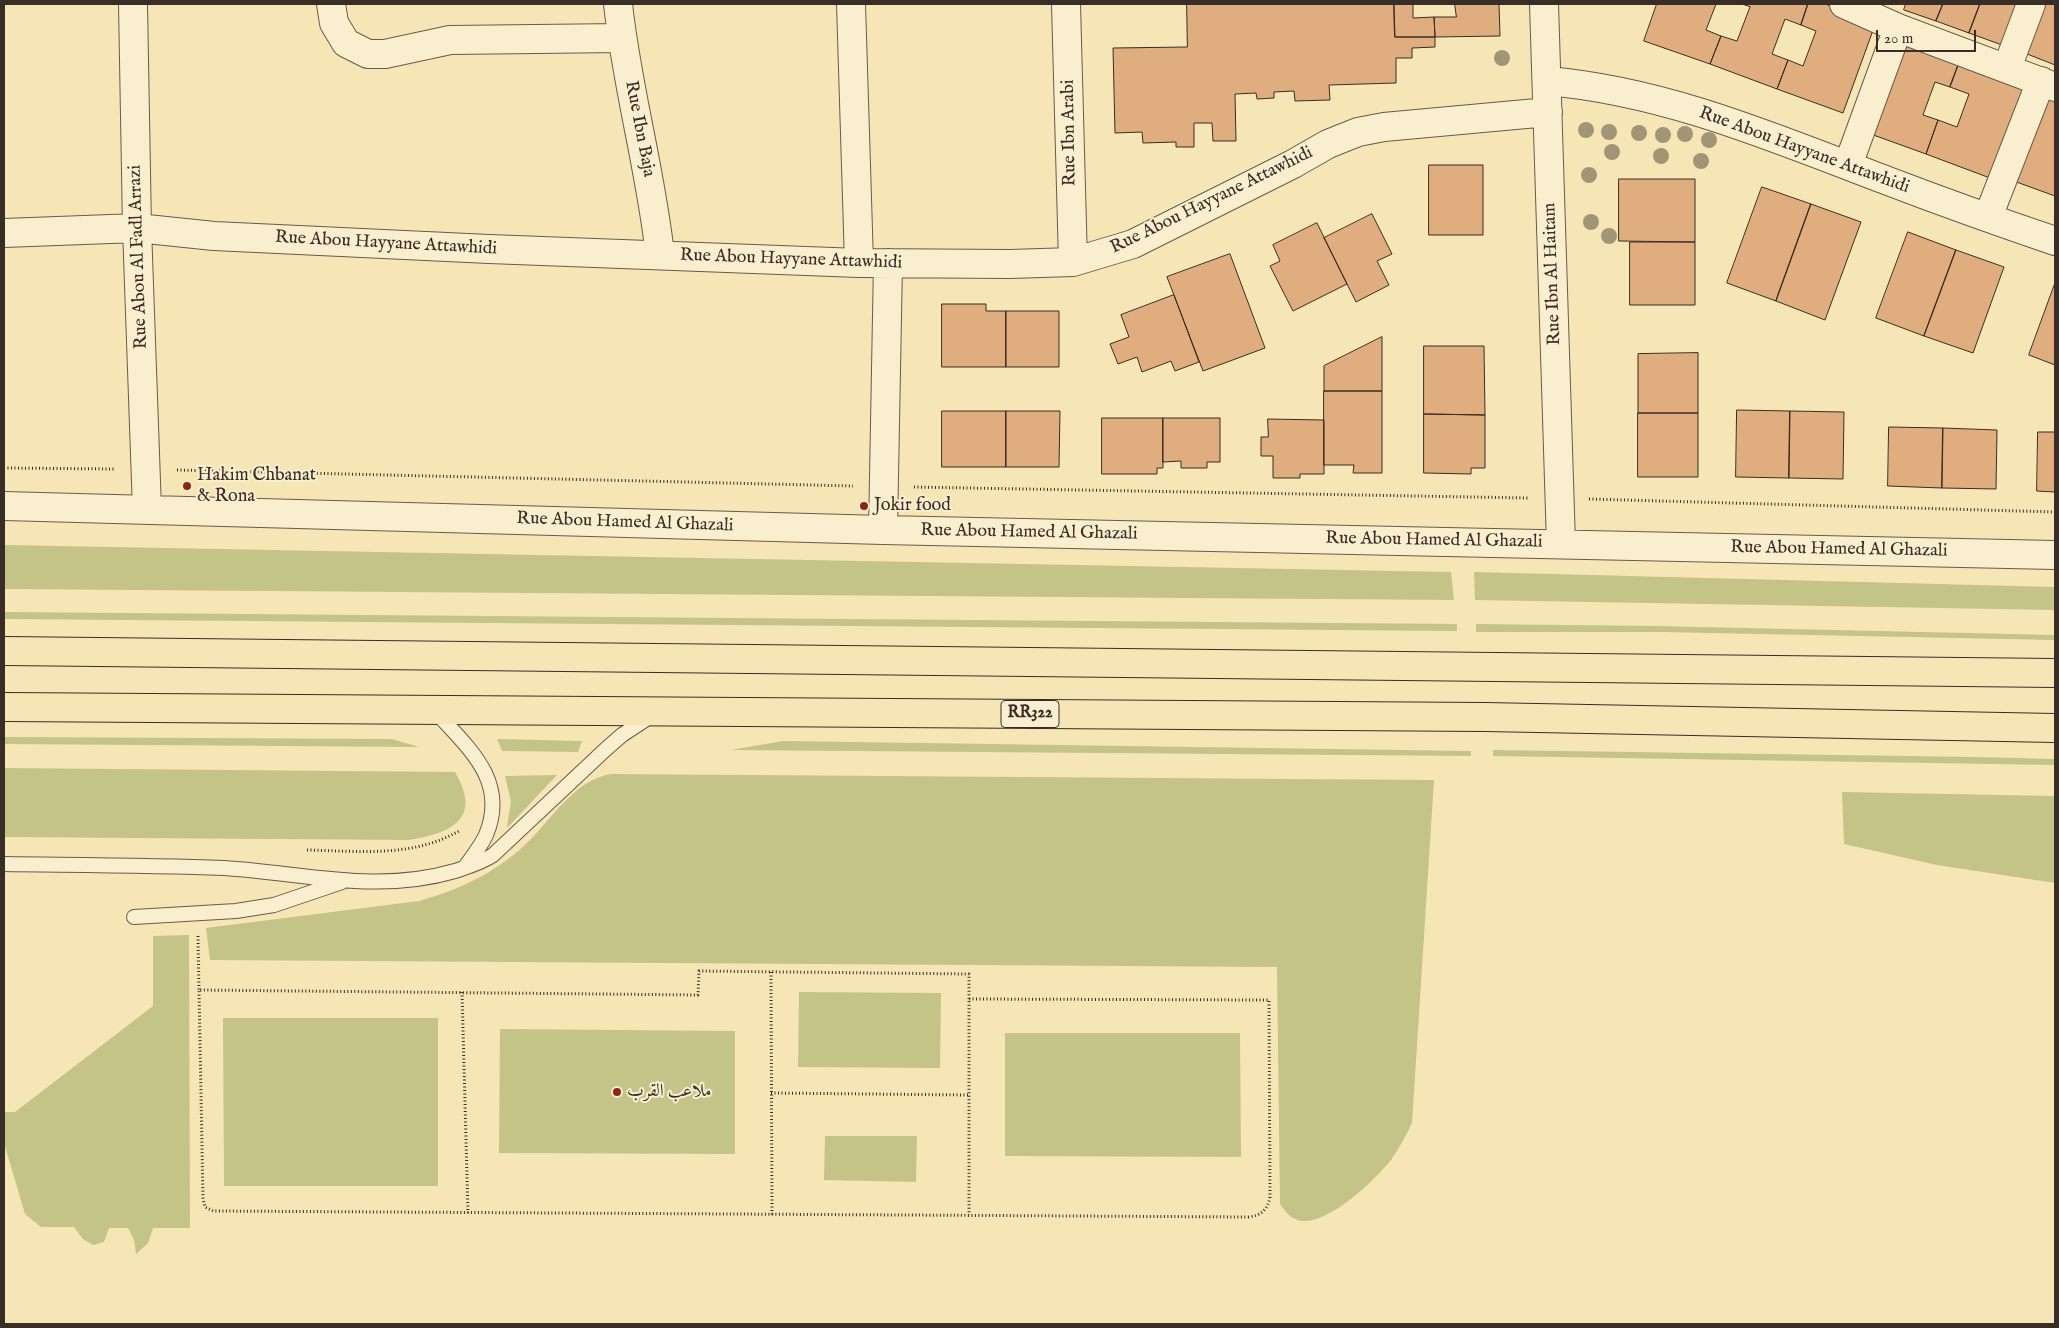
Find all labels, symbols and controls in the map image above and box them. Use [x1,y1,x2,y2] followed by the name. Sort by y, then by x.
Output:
[1879,20,1979,52] scale bar
[1884,29,1913,48] text: 20 m
[619,79,659,179] street label: Rue Ibn Baja
[1058,79,1082,187] street label: Rue Ibn Arabi
[1696,103,1912,199] street label: Rue Abou Hayyane Attawhidi
[1107,143,1317,259] street label: Rue Abou Hayyane Attawhidi
[125,164,153,350] street label: Rue Abou Al Fadl Arrazi
[1540,202,1566,346] street label: Rue Ibn Al Haitam
[274,227,498,261] street label: Rue Abou Hayyane Attawhidi
[679,245,903,275] street label: Rue Abou Hayyane Attawhidi
[197,465,316,508] place label: Hakim Chbanat & Rona
[181,480,193,492] marker: Hakim Chbanat & Rona
[874,495,951,517] place label: Jokir food
[858,500,870,512] marker: Jokir food
[516,508,734,538] street label: Rue Abou Hamed Al Ghazali
[920,520,1138,546] street label: Rue Abou Hamed Al Ghazali
[1325,528,1543,554] street label: Rue Abou Hamed Al Ghazali
[1730,537,1948,563] street label: Rue Abou Hamed Al Ghazali
[1001,701,1059,728] road number: RR322
[627,1081,712,1103] place label: ملاعب القرب
[611,1086,623,1098] marker: ملاعب القرب

